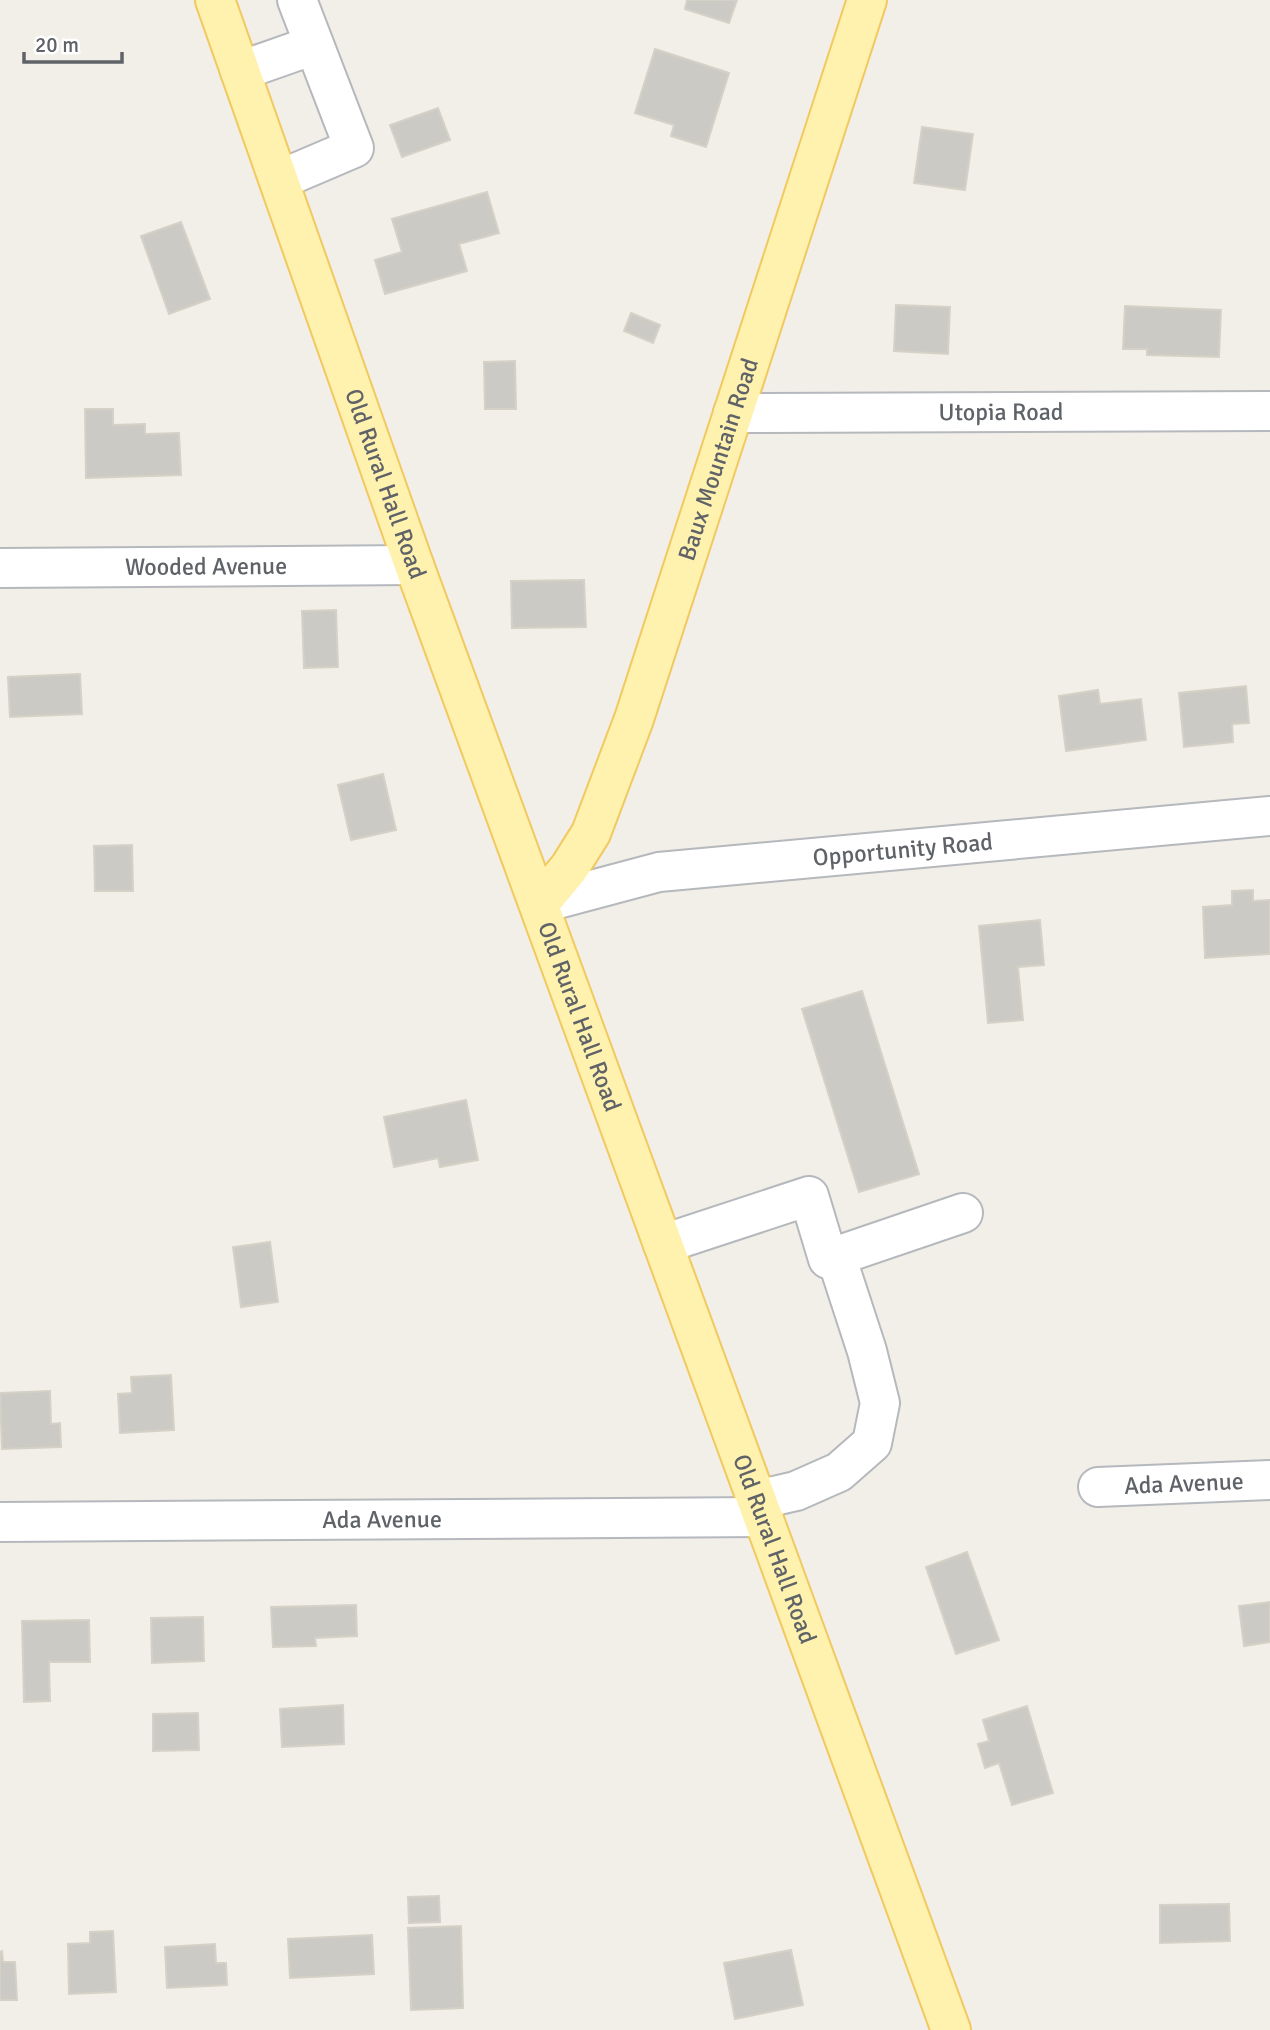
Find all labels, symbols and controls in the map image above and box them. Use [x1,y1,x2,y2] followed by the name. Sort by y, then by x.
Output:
[24,21,122,65] scale bar
[35,32,79,58] text: 20 m
[671,354,765,564] street label: Baux Mountain Road
[338,385,433,583] street label: Old Rural Hall Road
[939,397,1063,427] street label: Utopia Road
[125,551,287,582] street label: Wooded Avenue
[812,826,994,873] street label: Opportunity Road
[531,918,628,1116] street label: Old Rural Hall Road
[726,1450,823,1648] street label: Old Rural Hall Road
[1123,1466,1244,1501] street label: Ada Avenue
[322,1504,442,1535] street label: Ada Avenue

